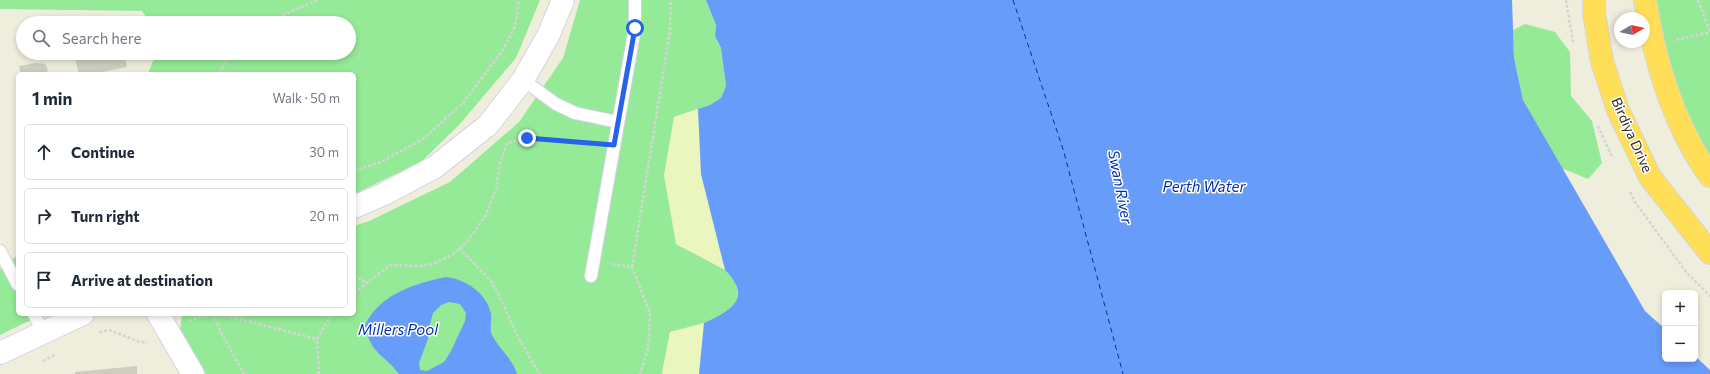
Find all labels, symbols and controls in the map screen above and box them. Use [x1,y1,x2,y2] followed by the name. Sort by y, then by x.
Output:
[1614,12,1650,48] north arrow
[16,16,356,60] search box
[626,19,644,37] route start
[30,27,52,49] icon: search
[62,29,141,47] text: Search here
[32,88,72,109] text: 1 min
[272,90,340,106] text: Walk · 50 m
[1608,95,1657,175] street label: Birdiya Drive
[518,129,536,147] route end
[33,141,55,163] icon: ahead
[71,143,135,161] text: Continue
[309,144,339,160] text: 30 m
[1105,148,1137,226] water label: Swan River
[1163,177,1246,195] water label: Perth Water
[33,205,55,227] icon: right
[71,207,140,225] text: Turn right
[310,208,339,224] text: 20 m
[33,269,55,291] icon: arrive
[71,271,213,289] text: Arrive at destination
[1662,290,1698,362] map controls
[1662,290,1698,326] button: +
[358,320,439,338] water label: Millers Pool
[1662,326,1698,362] button: −

